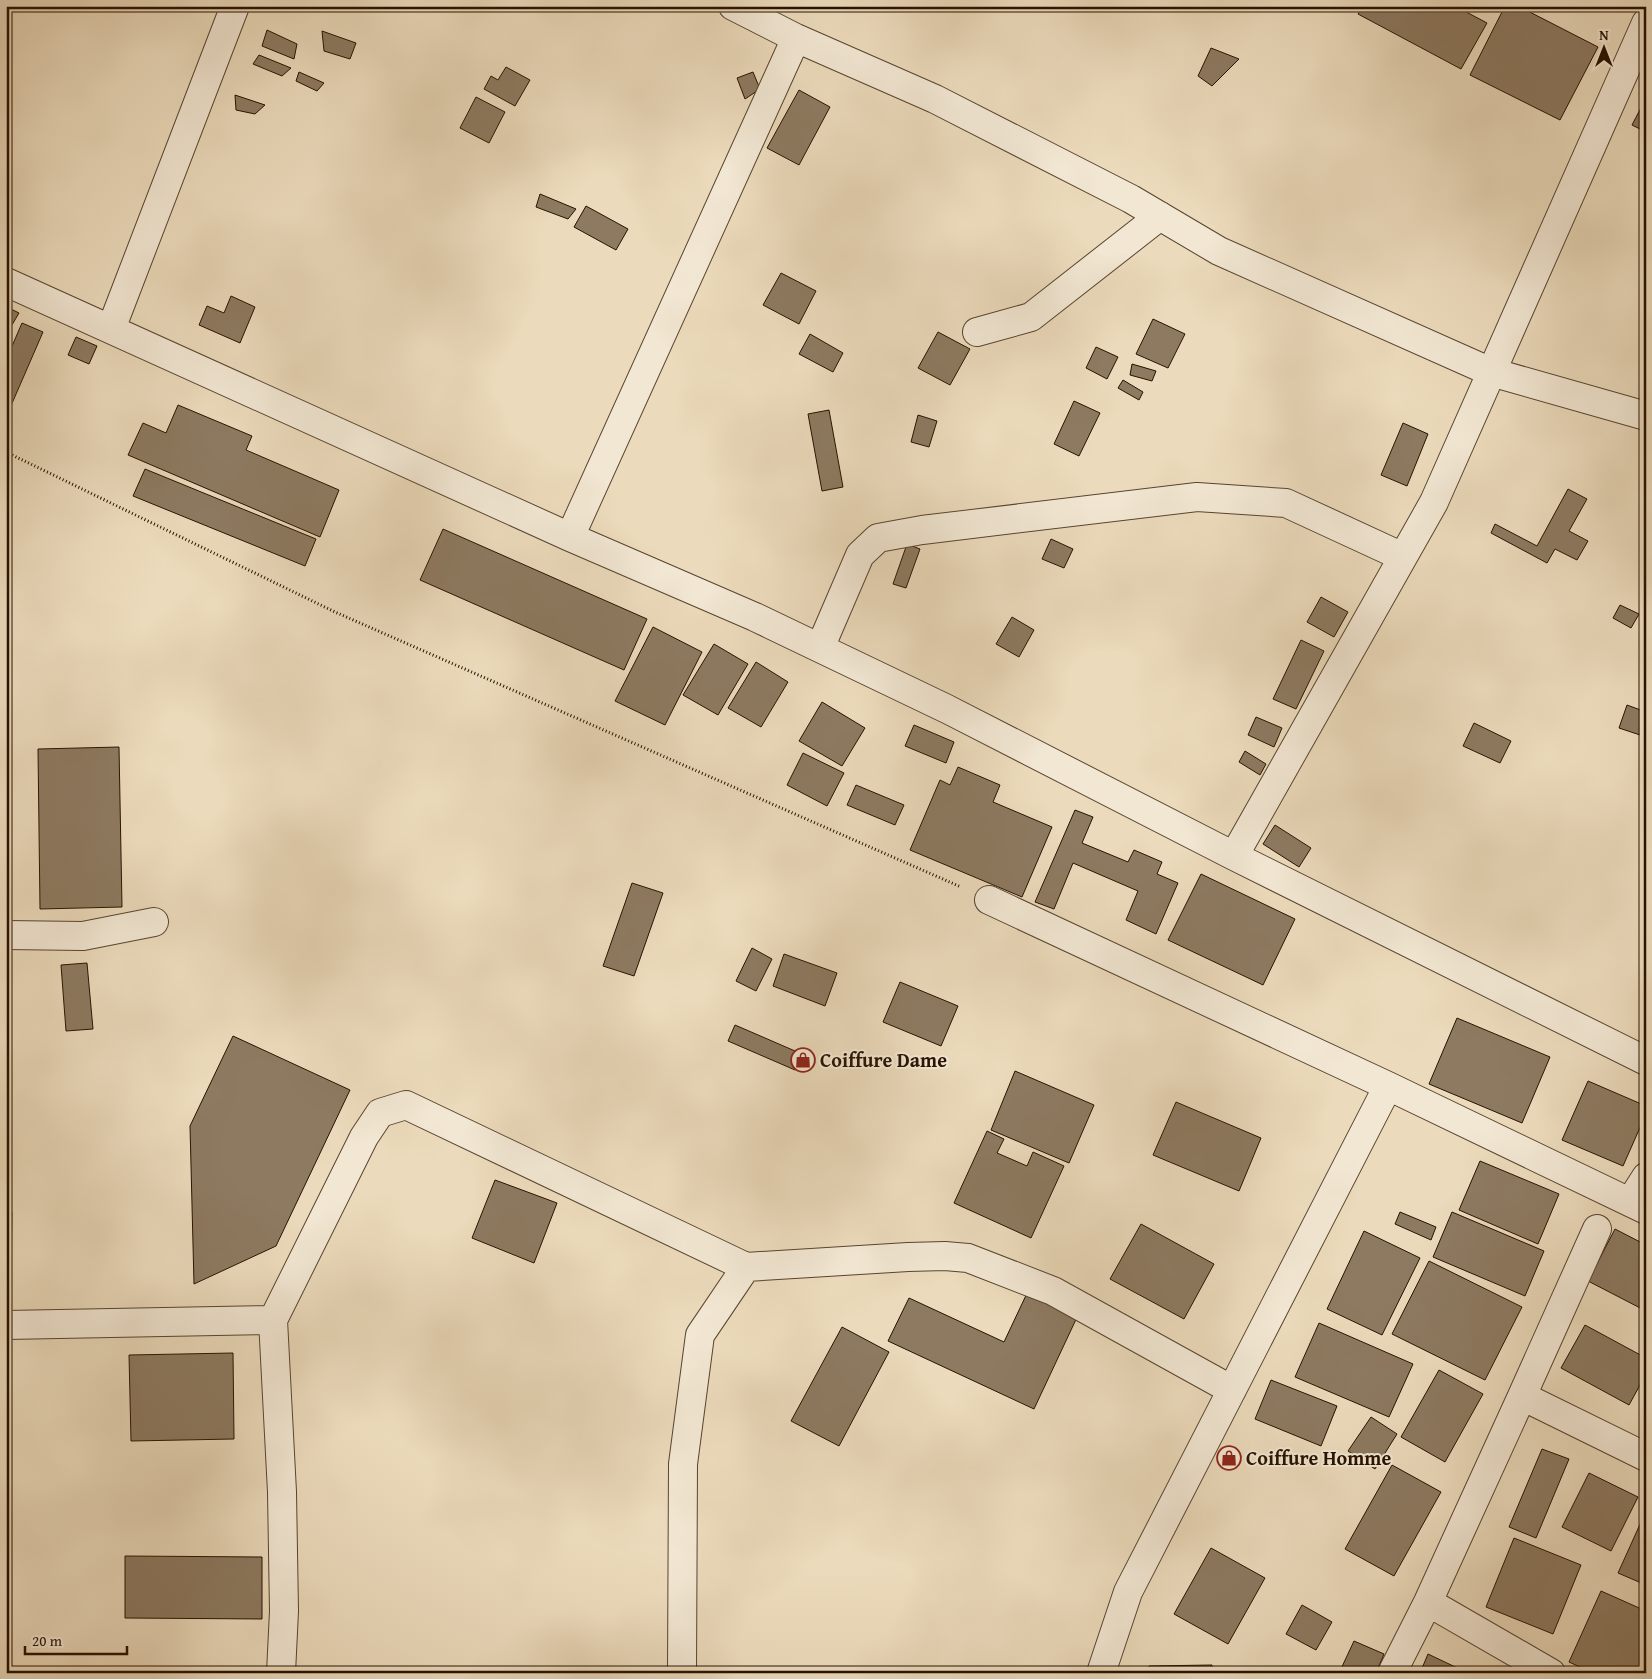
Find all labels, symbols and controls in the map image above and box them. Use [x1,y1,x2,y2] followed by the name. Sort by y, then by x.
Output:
[1580,22,1630,72] north arrow
[1599,25,1609,45] text: N
[820,1045,947,1074] place label: Coiffure Dame
[790,1047,816,1073] shop icon: Coiffure Dame
[1246,1443,1391,1472] place label: Coiffure Homme
[1216,1445,1242,1471] shop icon: Coiffure Homme
[25,1624,128,1656] scale bar
[32,1630,63,1651] text: 20 m

